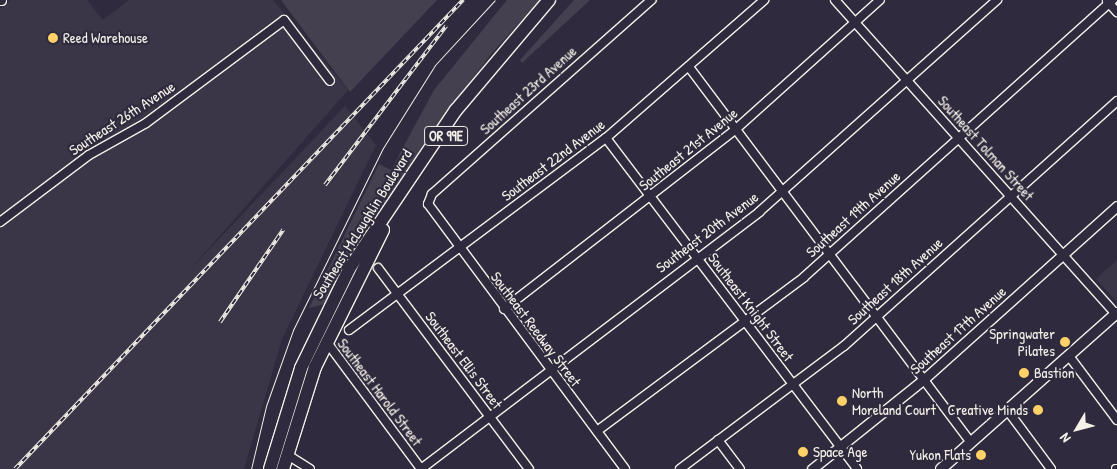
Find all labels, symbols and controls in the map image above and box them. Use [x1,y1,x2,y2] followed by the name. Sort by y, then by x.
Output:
[63,29,148,47] place label: Reed Warehouse
[47,32,59,44] marker: Reed Warehouse
[476,42,580,138] street label: Southeast 23rd Avenue
[66,77,178,159] street label: Southeast 26th Avenue
[934,92,1038,204] street label: Southeast Tolman Street
[635,104,741,194] street label: Southeast 21st Avenue
[498,115,608,205] street label: Southeast 22nd Avenue
[424,124,468,148] road number: OR 99E
[309,146,415,302] street label: Southeast McLoughlin Boulevard
[802,167,904,261] street label: Southeast 19th Avenue
[652,188,762,276] street label: Southeast 20th Avenue
[844,234,946,328] street label: Southeast 18th Avenue
[704,249,798,365] street label: Southeast Knight Street
[487,268,585,390] street label: Southeast Reedway Street
[906,282,1010,378] street label: Southeast 17th Avenue
[422,308,506,412] street label: Southeast Ellis Street
[989,324,1055,359] place label: Springwater Pilates
[334,335,426,449] street label: Southeast Harold Street
[1059,336,1071,348] marker: Springwater Pilates
[1034,364,1075,382] place label: Bastion
[1018,367,1030,379] marker: Bastion
[852,383,936,418] place label: North Moreland Court
[836,395,848,407] marker: North Moreland Court
[948,401,1028,419] place label: Creative Minds
[1032,404,1044,416] marker: Creative Minds
[1052,404,1102,454] north arrow
[1055,430,1074,447] text: N
[813,443,867,461] place label: Space Age
[797,446,809,458] marker: Space Age
[909,446,971,464] place label: Yukon Flats
[975,449,987,461] marker: Yukon Flats

